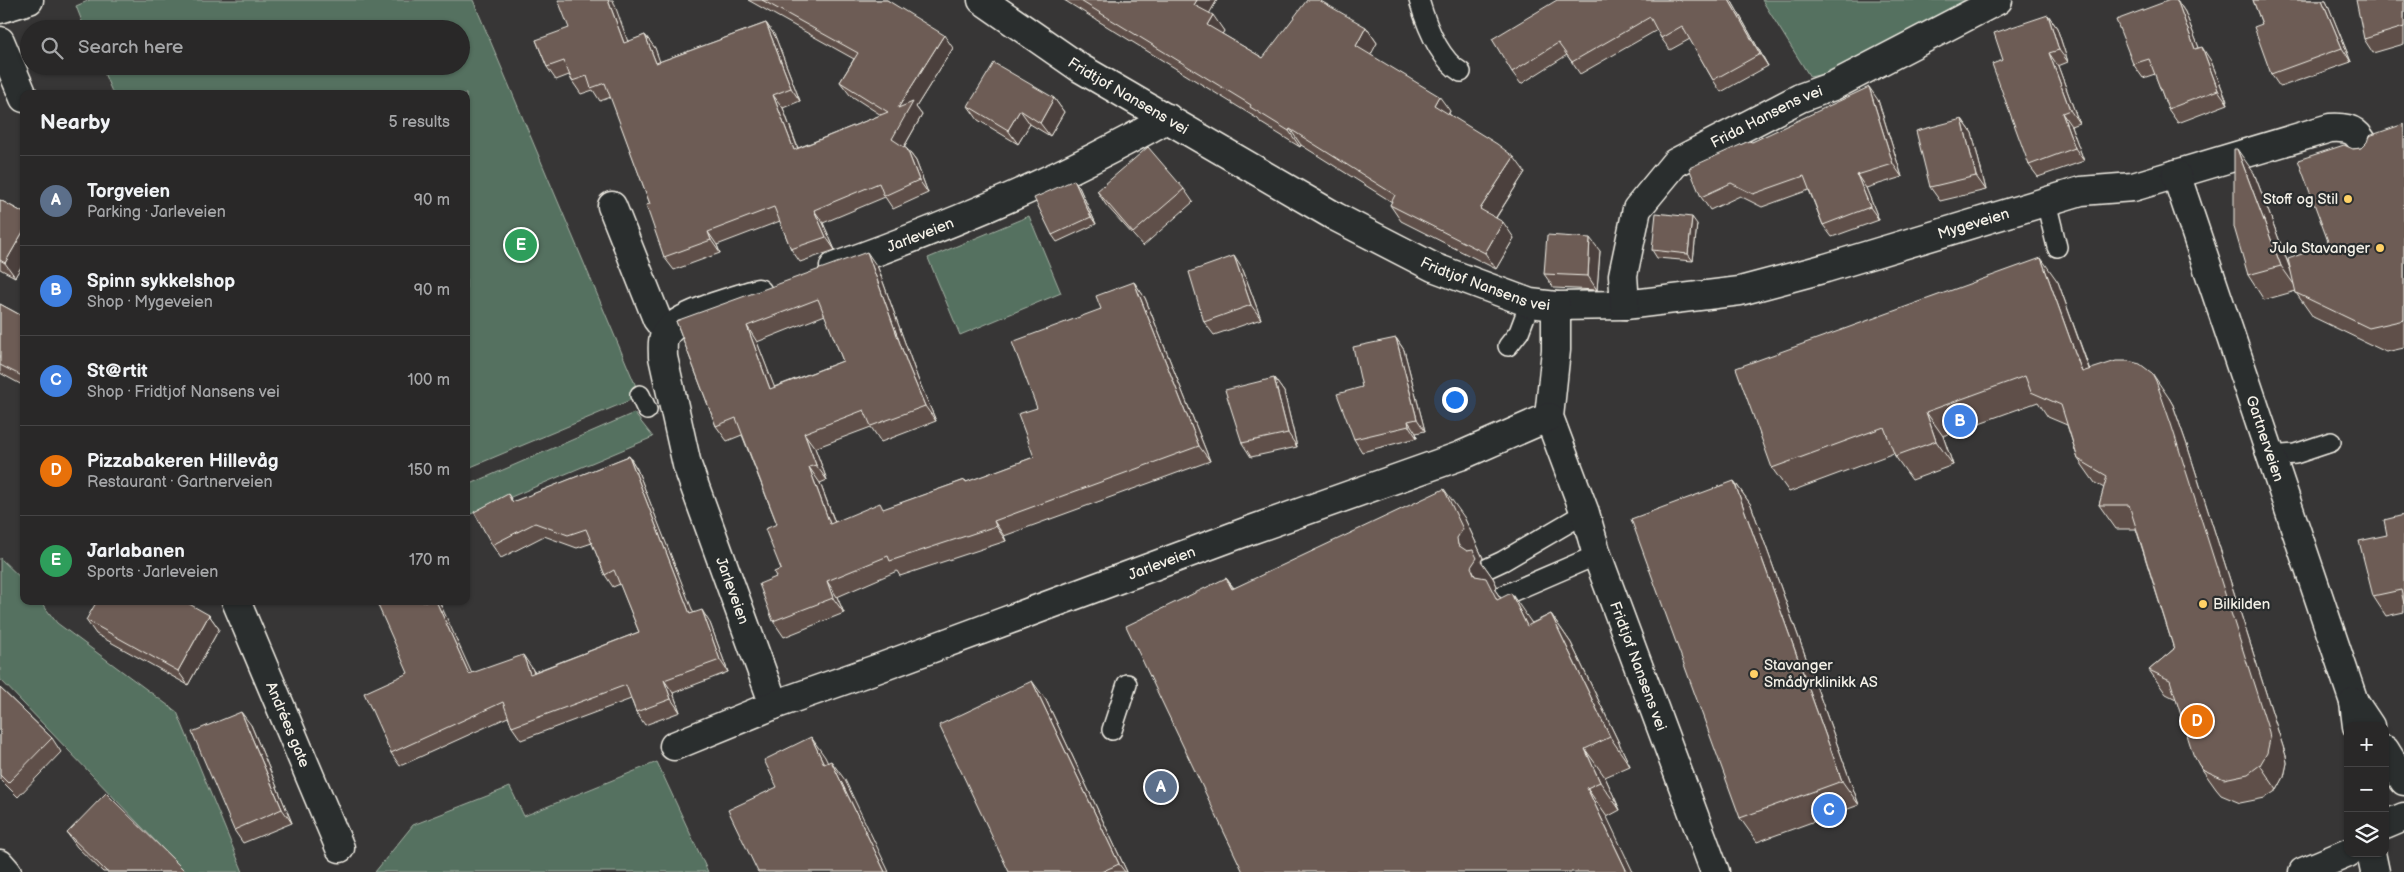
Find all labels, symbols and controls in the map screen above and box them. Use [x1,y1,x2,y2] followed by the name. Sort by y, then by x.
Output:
[20,20,470,75] search box
[38,34,66,62] icon: search
[78,36,183,59] text: Search here
[1064,53,1192,139] street label: Fridtjof Nansens vei
[1708,82,1825,153] street label: Frida Hansens vei
[40,110,110,135] text: Nearby
[388,113,450,132] text: 5 results
[87,180,170,203] text: Torgveien
[2263,190,2338,209] place label: Stoff og Stil
[51,191,61,210] text: A
[414,191,450,210] text: 90 m
[2342,193,2354,205] marker: Stoff og Stil
[87,203,226,222] text: Parking · Jarleveien
[1935,204,2011,244] street label: Mygeveien
[884,214,957,257] street label: Jarleveien
[505,226,537,264] pin: E
[2270,239,2371,258] place label: Jula Stavanger
[2374,242,2386,254] marker: Jula Stavanger
[1417,253,1551,315] street label: Fridtjof Nansens vei
[87,270,235,293] text: Spinn sykkelshop
[50,281,62,300] text: B
[414,281,450,300] text: 90 m
[87,293,213,312] text: Shop · Mygeveien
[87,360,148,383] text: St@rtit
[50,371,62,390] text: C
[407,371,450,390] text: 100 m
[87,383,280,402] text: Shop · Fridtjof Nansens vei
[1442,387,1468,413] your location
[2241,393,2288,484] street label: Gartnerveien
[1944,402,1976,440] pin: B
[87,450,279,473] text: Pizzabakeren Hillevåg
[50,461,62,480] text: D
[408,461,450,480] text: 150 m
[87,473,273,492] text: Restaurant · Gartnerveien
[87,540,185,563] text: Jarlabanen
[1126,542,1198,585] street label: Jarleveien
[51,551,61,570] text: E
[409,551,450,570] text: 170 m
[711,554,753,627] street label: Jarleveien
[87,563,218,582] text: Sports · Jarleveien
[2213,595,2270,614] place label: Bilkilden
[2197,598,2209,610] marker: Bilkilden
[1605,599,1671,733] street label: Fridtjof Nansens vei
[1764,656,1878,692] place label: Stavanger Smådyrklinikk AS
[1748,668,1760,680] marker: Stavanger Smådyrklinikk AS
[261,679,314,770] street label: Andrées gate
[2181,702,2213,740] pin: D
[2344,722,2389,857] map controls
[2344,722,2389,767] button: +
[2344,767,2389,812] button: −
[1145,768,1177,806] pin: A
[1813,791,1845,829] pin: C
[2344,812,2389,857] button: layers

